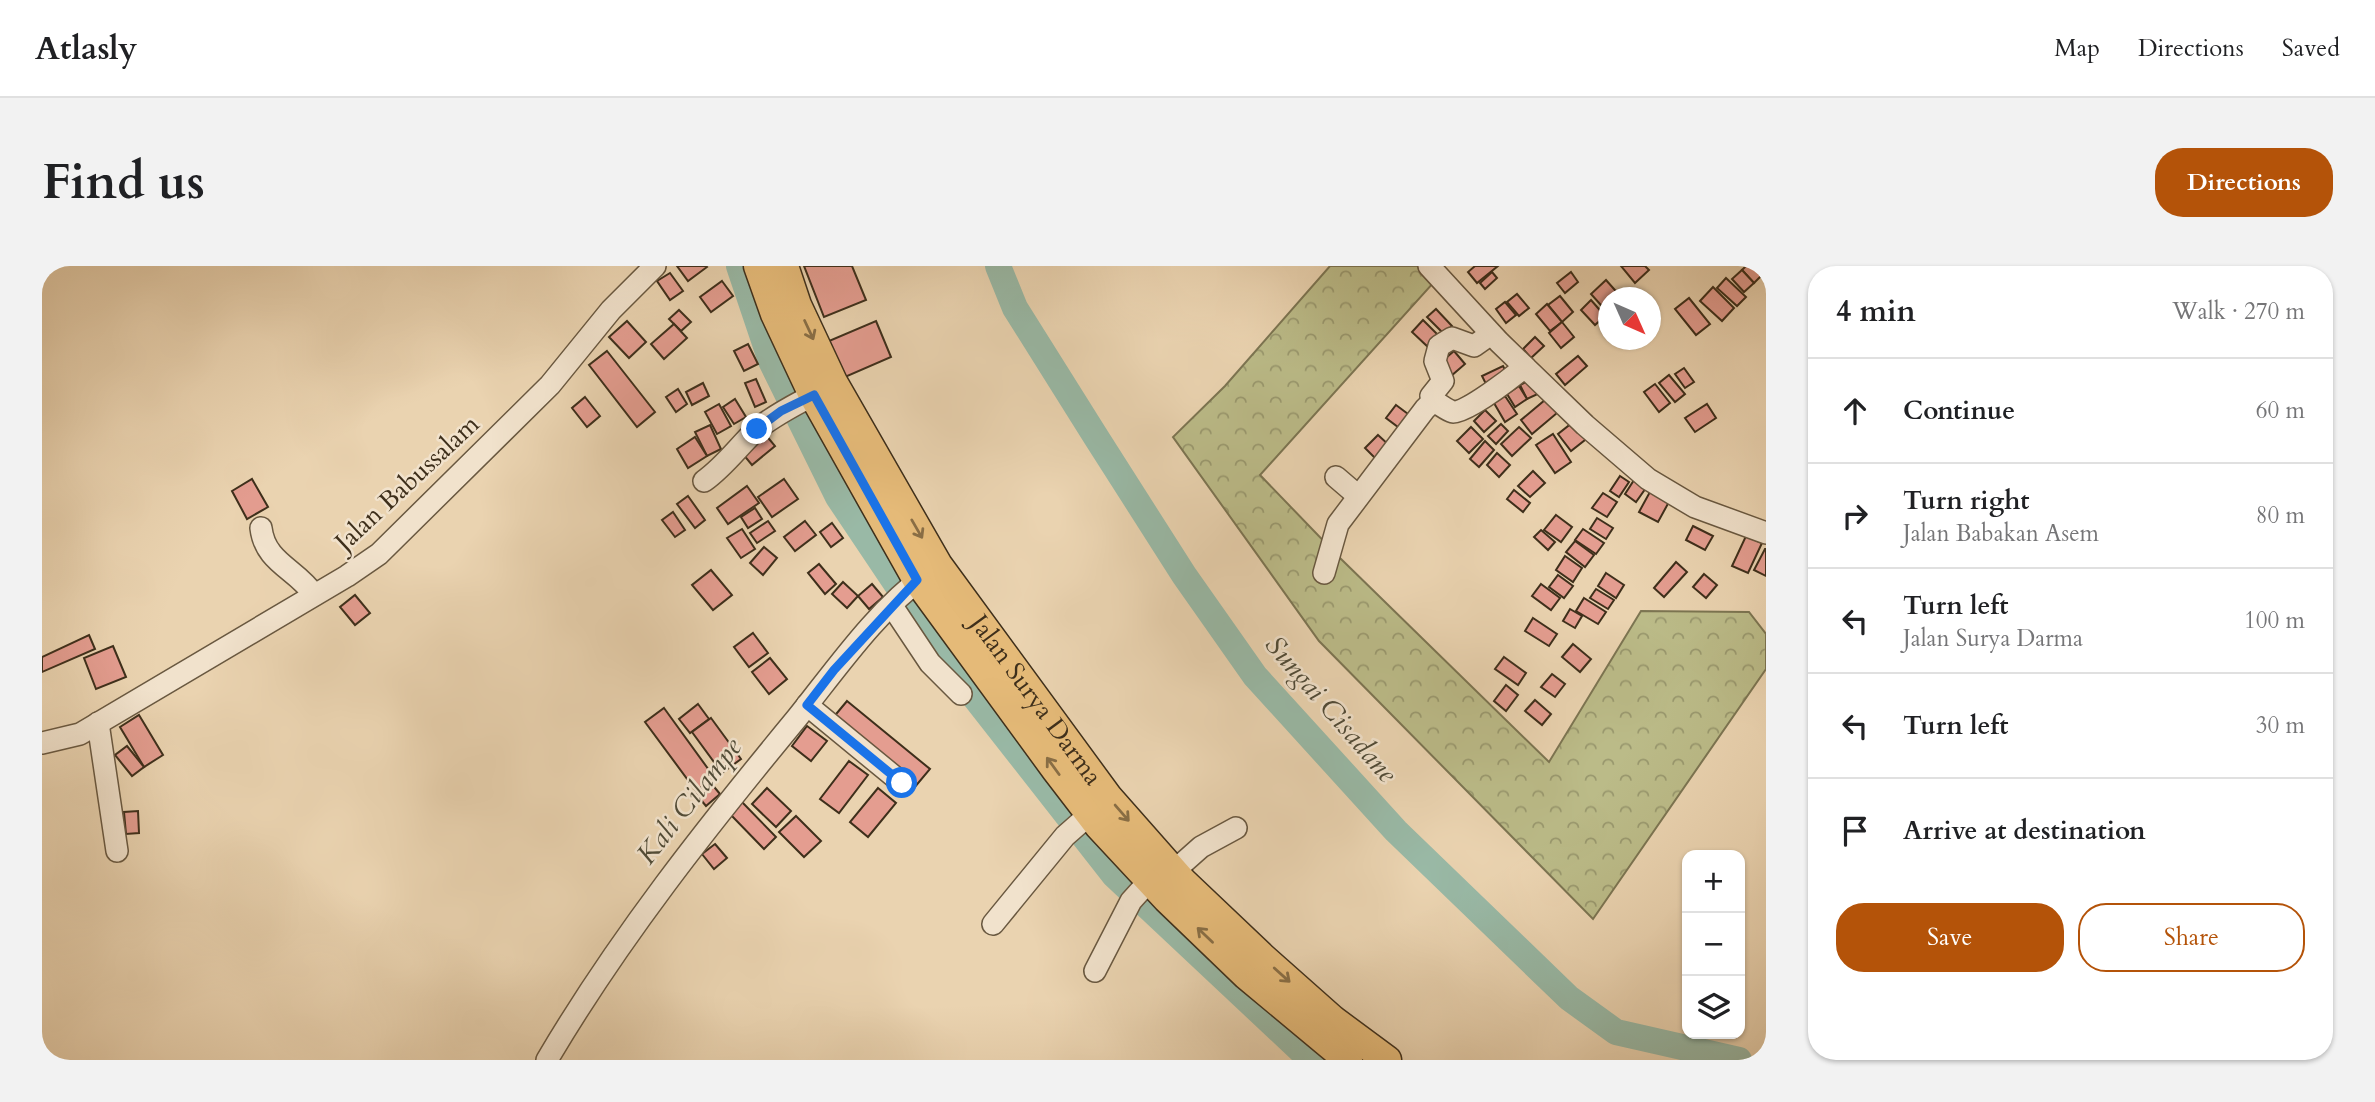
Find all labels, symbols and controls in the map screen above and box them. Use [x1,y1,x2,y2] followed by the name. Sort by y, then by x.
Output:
[35,26,137,71] text: Atlasly
[2054,32,2100,65] text: Map
[2138,32,2244,65] text: Directions
[2282,32,2340,65] text: Saved
[2155,148,2333,217] button: Directions
[42,149,205,216] text: Find us
[1598,287,1661,350] north arrow
[1836,291,1916,332] text: 4 min
[2172,296,2305,327] text: Walk · 270 m
[803,318,816,340] one-way arrow
[1836,392,1874,430] icon: ahead
[1903,393,2015,428] text: Continue
[2256,395,2305,426] text: 60 m
[324,407,487,562] street label: Jalan Babussalam
[741,413,772,444] route end
[1903,483,2030,518] text: Turn right
[1836,497,1874,535] icon: right
[2256,500,2305,531] text: 80 m
[1903,518,2099,549] text: Jalan Babakan Asem
[910,519,924,539] one-way arrow
[1903,588,2008,623] text: Turn left
[1836,602,1874,640] icon: left
[960,604,1111,792] street label: Jalan Surya Darma
[2244,605,2305,636] text: 100 m
[1903,623,2083,654] text: Jalan Surya Darma
[1256,627,1406,791] water label: Sungai Cisadane
[1836,707,1874,745] icon: left
[1903,708,2008,743] text: Turn left
[2256,710,2305,741] text: 30 m
[628,730,751,872] water label: Kali Cilampe
[1046,757,1061,775] one-way arrow
[886,767,917,798] route start
[1114,803,1130,821] one-way arrow
[1836,812,1874,850] icon: arrive
[1903,813,2146,848] text: Arrive at destination
[1682,850,1745,1039] map controls
[1682,850,1745,913] button: +
[1836,903,2064,972] button: Save
[2078,903,2305,972] button: Share
[1682,913,1745,976] button: −
[1197,926,1214,943] one-way arrow
[1272,966,1290,982] one-way arrow
[1682,976,1745,1039] button: layers

